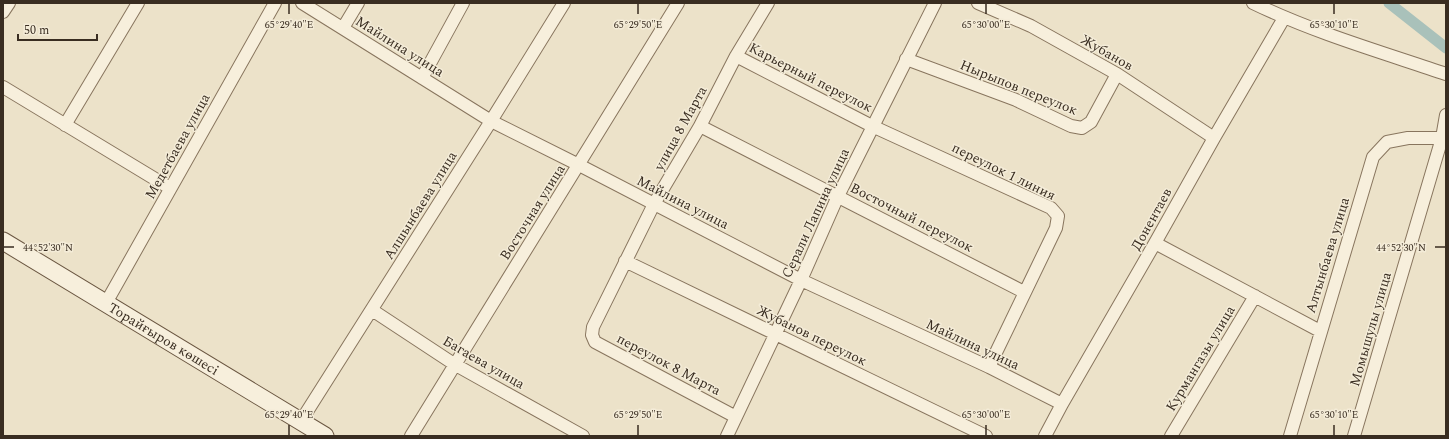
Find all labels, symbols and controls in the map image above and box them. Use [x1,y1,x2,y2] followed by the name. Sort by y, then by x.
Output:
[351,11,448,82] street label: Майлина улица
[18,16,97,42] scale bar
[265,17,313,33] text: 65°29'40"E
[614,17,662,33] text: 65°29'50"E
[962,17,1010,33] text: 65°30'00"E
[1310,17,1358,33] text: 65°30'10"E
[24,21,49,40] text: 50 m
[1076,29,1137,76] street label: Жубанов
[745,37,876,118] street label: Карьерный переулок
[957,54,1081,121] street label: Нырыпов переулок
[648,82,712,175] street label: улица 8 Марта
[140,89,215,203] street label: Медетбаева улица
[948,137,1059,206] street label: переулок 1 линия
[776,145,855,282] street label: Серали Лапина улица
[379,147,462,264] street label: Алшынбаева улица
[494,160,570,264] street label: Восточная улица
[633,170,733,235] street label: Майлина улица
[847,177,977,258] street label: Восточный переулок
[1126,184,1177,254] street label: Донентаев
[1300,194,1355,316] street label: Алтынбаева улица
[23,240,73,256] text: 44°52'30"N
[1376,240,1426,256] text: 44°52'30"N
[1344,269,1397,389] street label: Момышулы улица
[104,297,223,381] street label: Торайғыров көшесі
[753,300,871,371] street label: Жубанов переулок
[1160,301,1240,415] street label: Курмангазы улица
[923,314,1023,375] street label: Майлина улица
[613,328,725,401] street label: переулок 8 Марта
[439,330,529,395] street label: Багаева улица
[265,407,313,423] text: 65°29'40"E
[614,407,662,423] text: 65°29'50"E
[962,407,1010,423] text: 65°30'00"E
[1310,407,1358,423] text: 65°30'10"E

